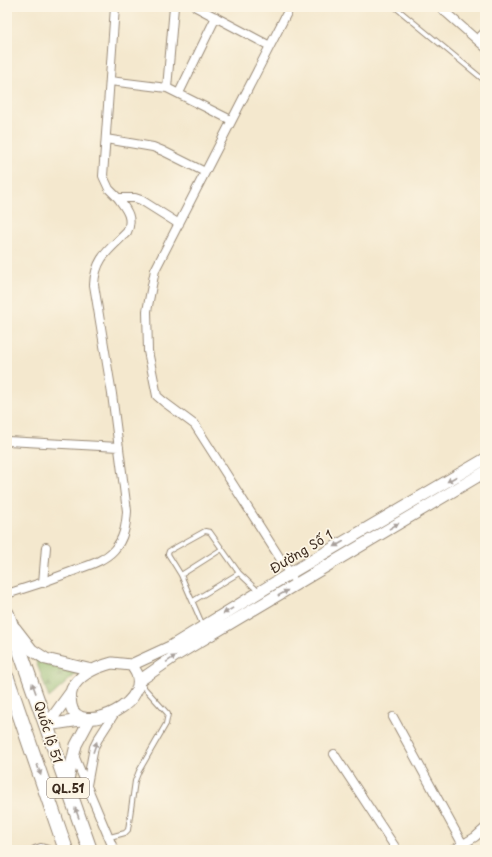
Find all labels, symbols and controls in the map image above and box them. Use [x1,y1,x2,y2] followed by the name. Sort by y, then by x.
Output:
[446,475,457,482] one-way arrow
[389,522,399,530] one-way arrow
[266,525,336,577] street label: Đường Số 1
[333,541,345,548] one-way arrow
[277,589,289,596] one-way arrow
[222,608,234,615] one-way arrow
[166,655,176,663] one-way arrow
[31,682,37,694] one-way arrow
[30,698,68,766] street label: Quốc lộ 51
[92,741,98,753] one-way arrow
[36,765,42,777] one-way arrow
[47,778,89,798] road number: QL.51
[73,807,79,819] one-way arrow

